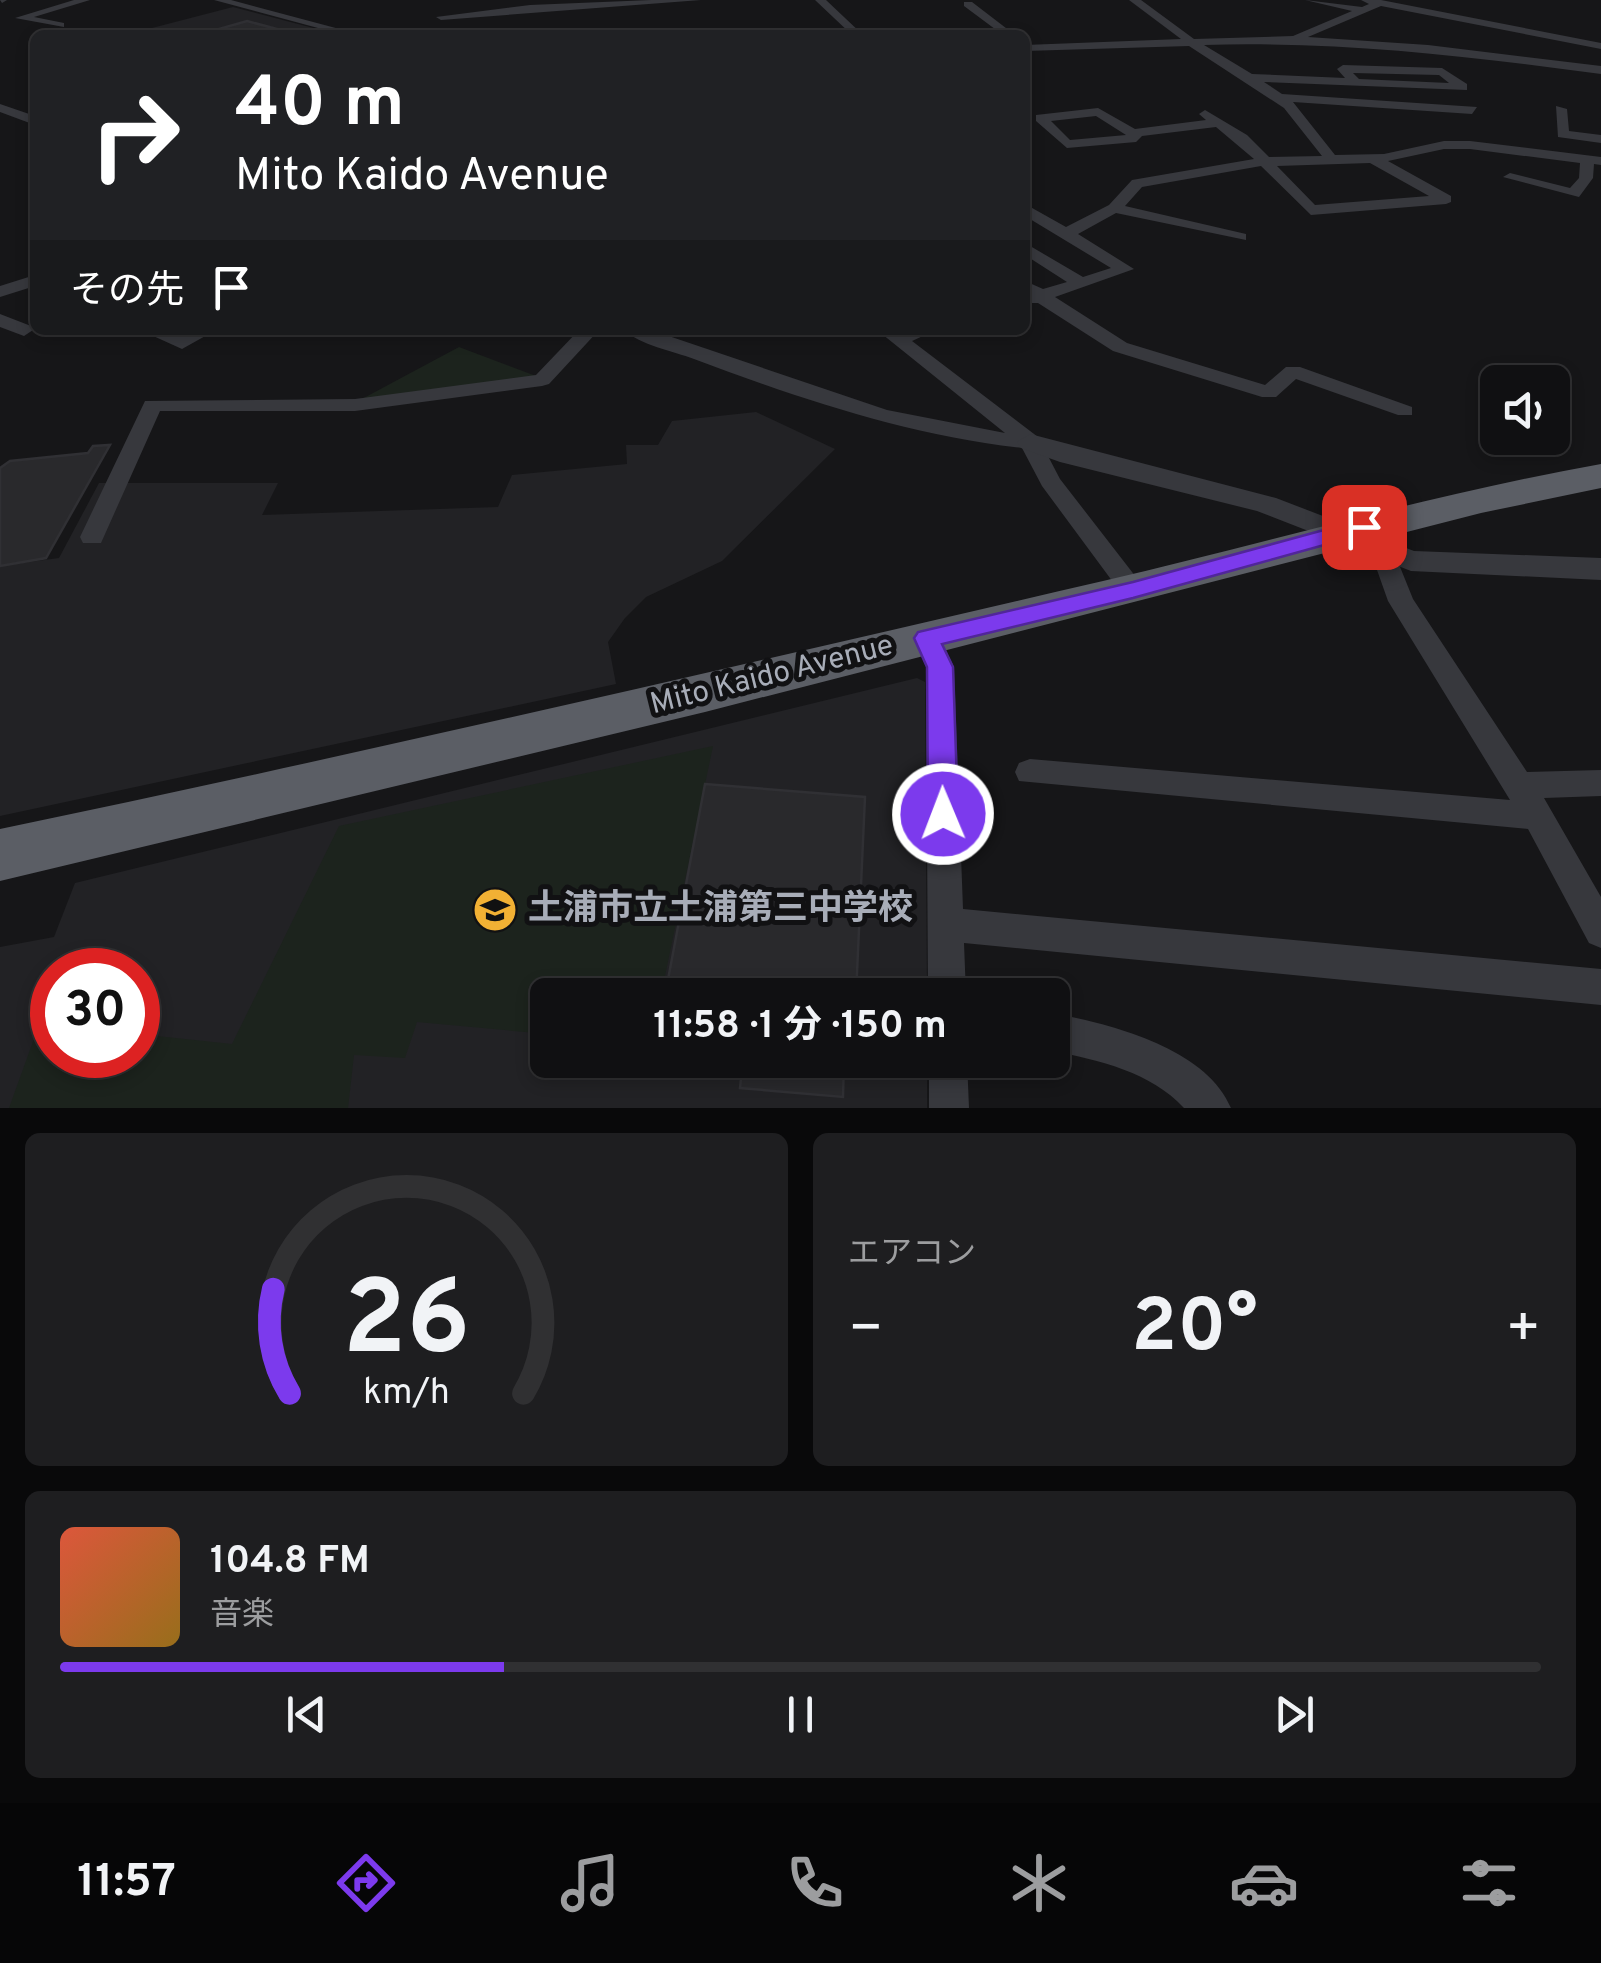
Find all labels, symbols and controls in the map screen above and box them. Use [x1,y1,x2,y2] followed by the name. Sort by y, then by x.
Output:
[235,62,405,151] text: 40 m
[70,70,200,200] icon: right
[235,149,609,206] text: Mito Kaido Avenue
[204,260,259,315] icon: arrive
[70,268,184,317] text: その先
[1480,365,1570,455] map controls
[1480,365,1570,455] button: sound
[1322,485,1407,570] pin
[1337,500,1392,555] icon: arrive
[647,628,897,724] street label: Mito Kaido Avenue
[891,762,995,866] position arrow
[472,887,518,933] school or university icon: 土浦市立土浦第三中学校
[528,888,913,932] place label: 土浦市立土浦第三中学校
[30,948,160,1078] speed limit sign: 30
[653,1003,947,1052] text: 11:58 · 1 分 · 150 m
[848,1235,976,1275] text: エアコン
[343,1259,470,1391] text: 26
[1131,1283,1258,1378] text: 20°
[848,1296,883,1366] text: −
[1506,1296,1541,1366] text: +
[363,1371,450,1417] text: km/h
[210,1538,370,1587] text: 104.8 FM
[210,1596,274,1636] text: 音楽
[279,1687,334,1742] icon: previous
[773,1687,828,1742] icon: pause
[1267,1687,1322,1742] icon: next
[331,1848,401,1918] icon: directions
[555,1848,625,1918] icon: music
[780,1848,850,1918] icon: phone
[1004,1848,1074,1918] icon: climate
[1229,1848,1299,1918] icon: car
[1454,1848,1524,1918] icon: filters
[77,1855,176,1912] text: 11:57

